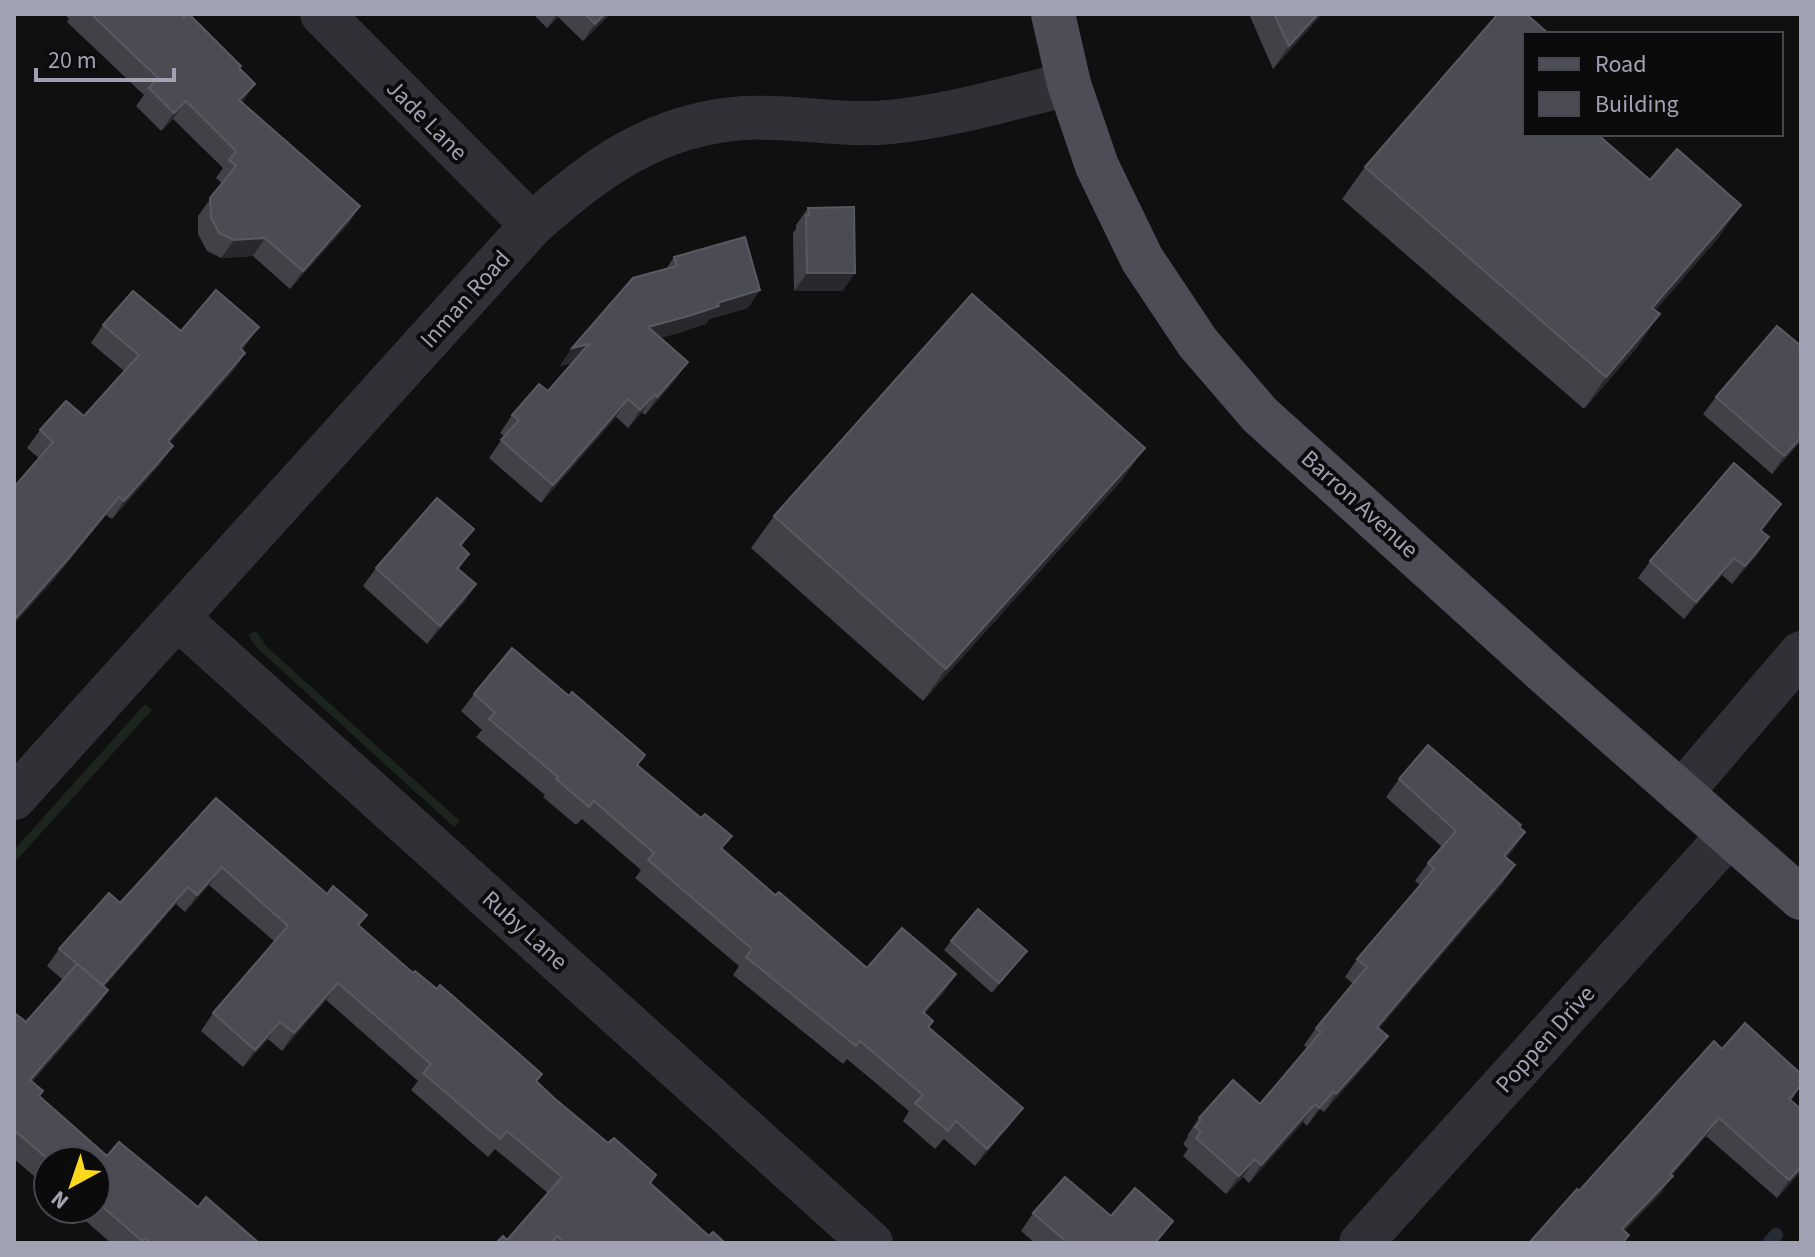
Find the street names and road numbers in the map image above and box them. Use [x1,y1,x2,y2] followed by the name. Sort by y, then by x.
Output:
[378,72,475,169] street label: Jade Lane
[412,243,519,356] street label: Inman Road
[1293,442,1426,567] street label: Barron Avenue
[474,882,575,978] street label: Ruby Lane
[1487,978,1603,1101] street label: Poppen Drive

